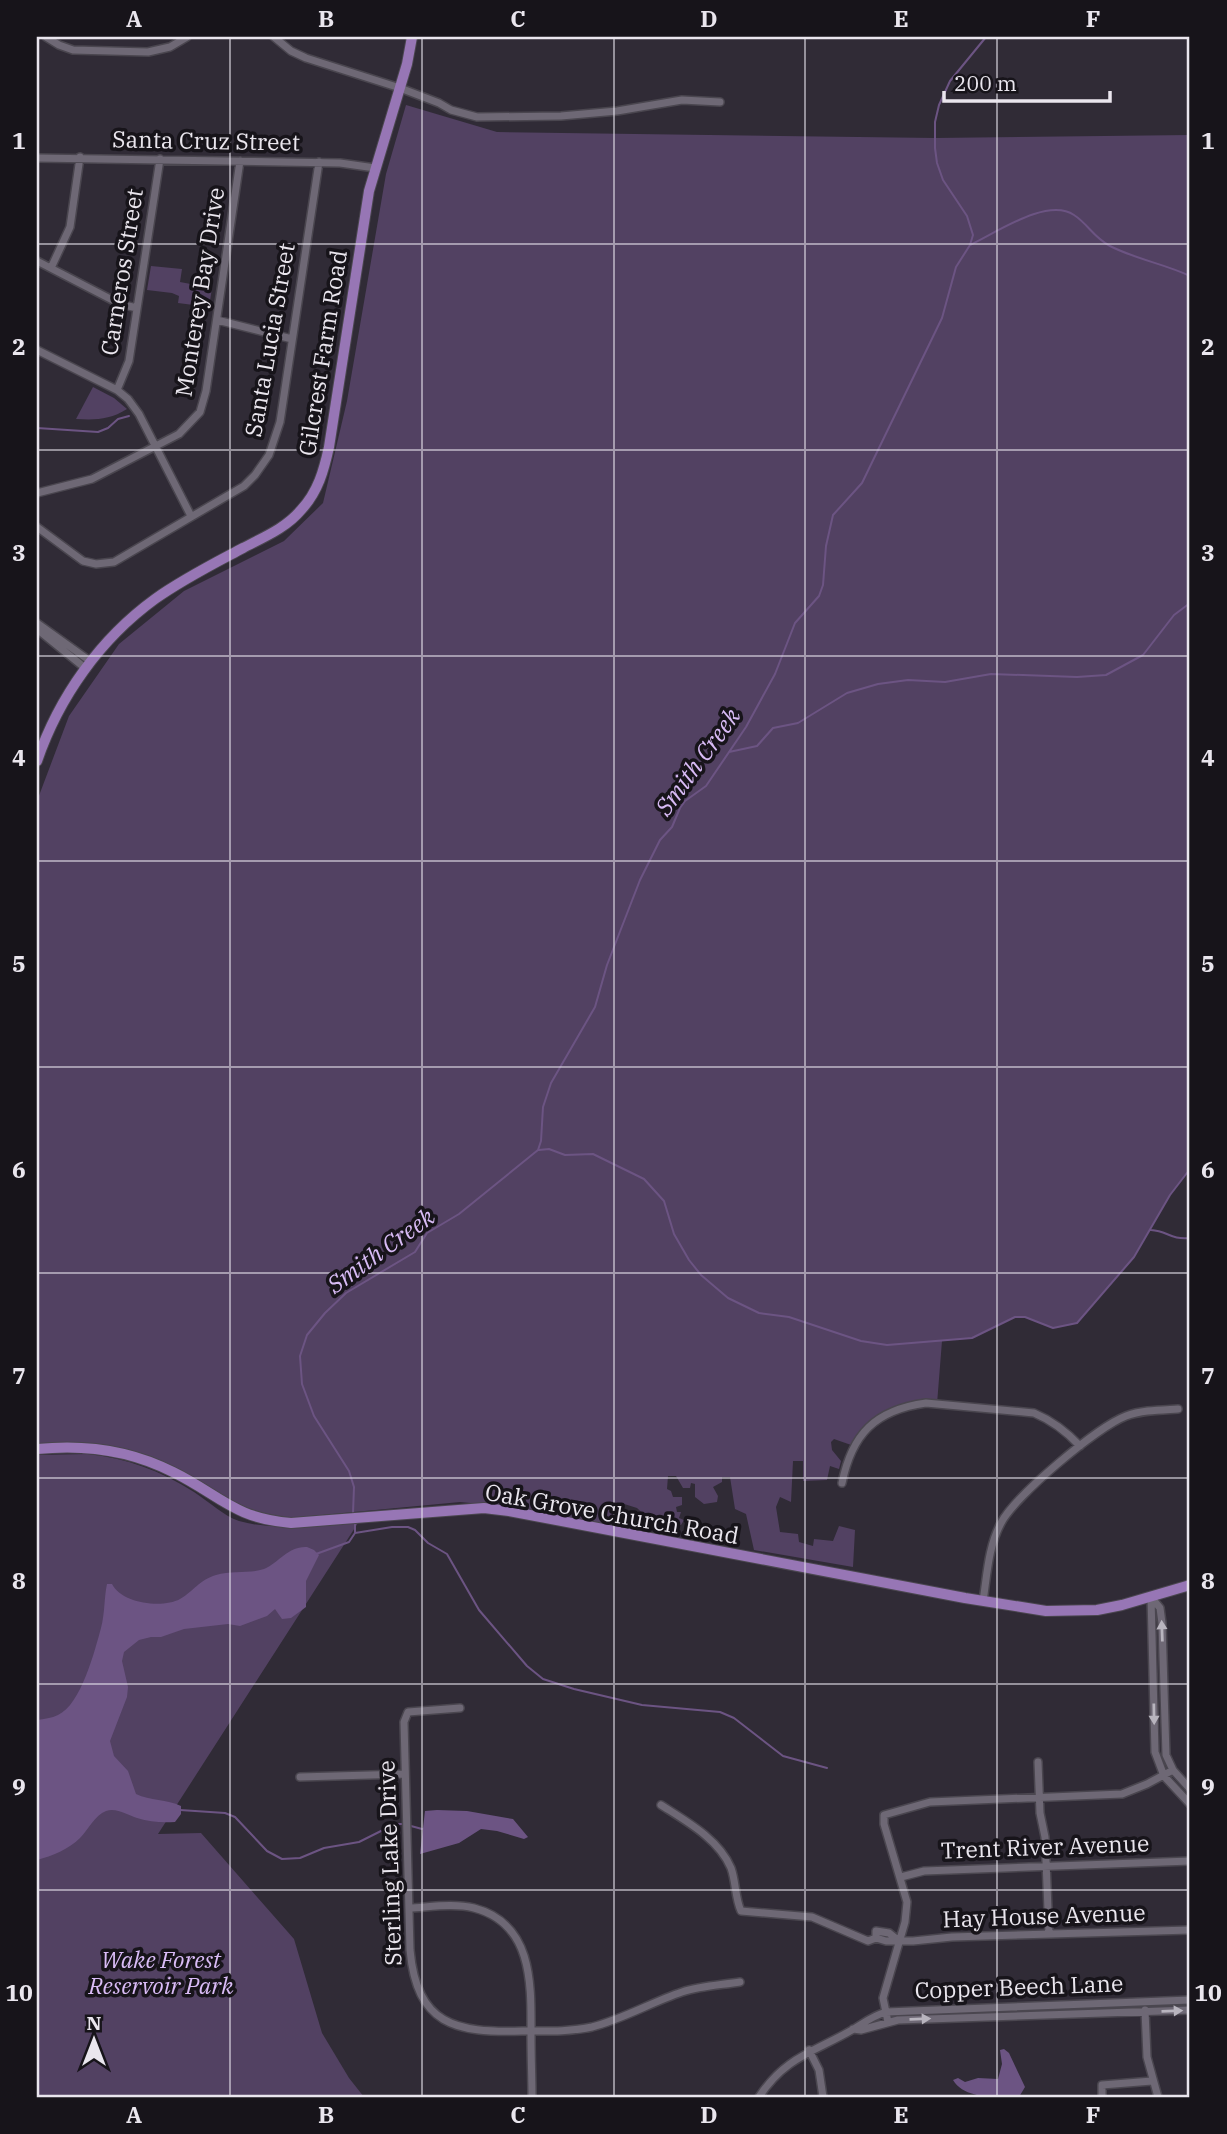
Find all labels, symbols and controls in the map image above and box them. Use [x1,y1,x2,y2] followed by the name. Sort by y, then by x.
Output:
[126,3,142,33] text: A
[318,3,334,33] text: B
[510,3,526,33] text: C
[700,3,718,33] text: D
[893,3,909,33] text: E
[1086,3,1100,33] text: F
[944,60,1110,104] scale bar
[954,69,1017,97] text: 200 m
[112,123,300,157] street label: Santa Cruz Street
[12,125,26,155] text: 1
[1201,125,1215,155] text: 1
[168,185,230,399] street label: Monterey Bay Drive
[93,186,149,358] street label: Carneros Street
[237,241,301,439] street label: Santa Lucia Street
[291,248,353,458] street label: Gilcrest Farm Road
[12,331,26,361] text: 2
[1201,331,1215,361] text: 2
[12,537,26,567] text: 3
[1201,537,1215,567] text: 3
[647,701,747,823] water label: Smith Creek
[12,742,26,772] text: 4
[1201,742,1215,772] text: 4
[12,948,26,978] text: 5
[1201,948,1215,978] text: 5
[12,1154,26,1184] text: 6
[1201,1154,1215,1184] text: 6
[319,1200,441,1301] water label: Smith Creek
[12,1360,26,1390] text: 7
[1201,1360,1215,1390] text: 7
[483,1476,741,1550] street label: Oak Grove Church Road
[12,1565,26,1595] text: 8
[1201,1565,1215,1595] text: 8
[1157,1620,1168,1642] one-way arrow
[1148,1703,1160,1725] one-way arrow
[370,1760,408,1966] street label: Sterling Lake Drive
[12,1771,26,1801] text: 9
[1201,1771,1215,1801] text: 9
[940,1827,1150,1865] street label: Trent River Avenue
[942,1896,1146,1934] street label: Hay House Avenue
[88,1944,234,2000] park label: Wake Forest Reservoir Park
[914,1967,1124,2005] street label: Copper Beech Lane
[5,1977,33,2007] text: 10
[1194,1977,1222,2007] text: 10
[60,2004,130,2074] north arrow
[1161,2005,1183,2016] one-way arrow
[86,2011,102,2035] text: N
[909,2014,931,2025] one-way arrow
[126,2099,142,2129] text: A
[318,2099,334,2129] text: B
[510,2099,526,2129] text: C
[700,2099,718,2129] text: D
[893,2099,909,2129] text: E
[1086,2099,1100,2129] text: F

